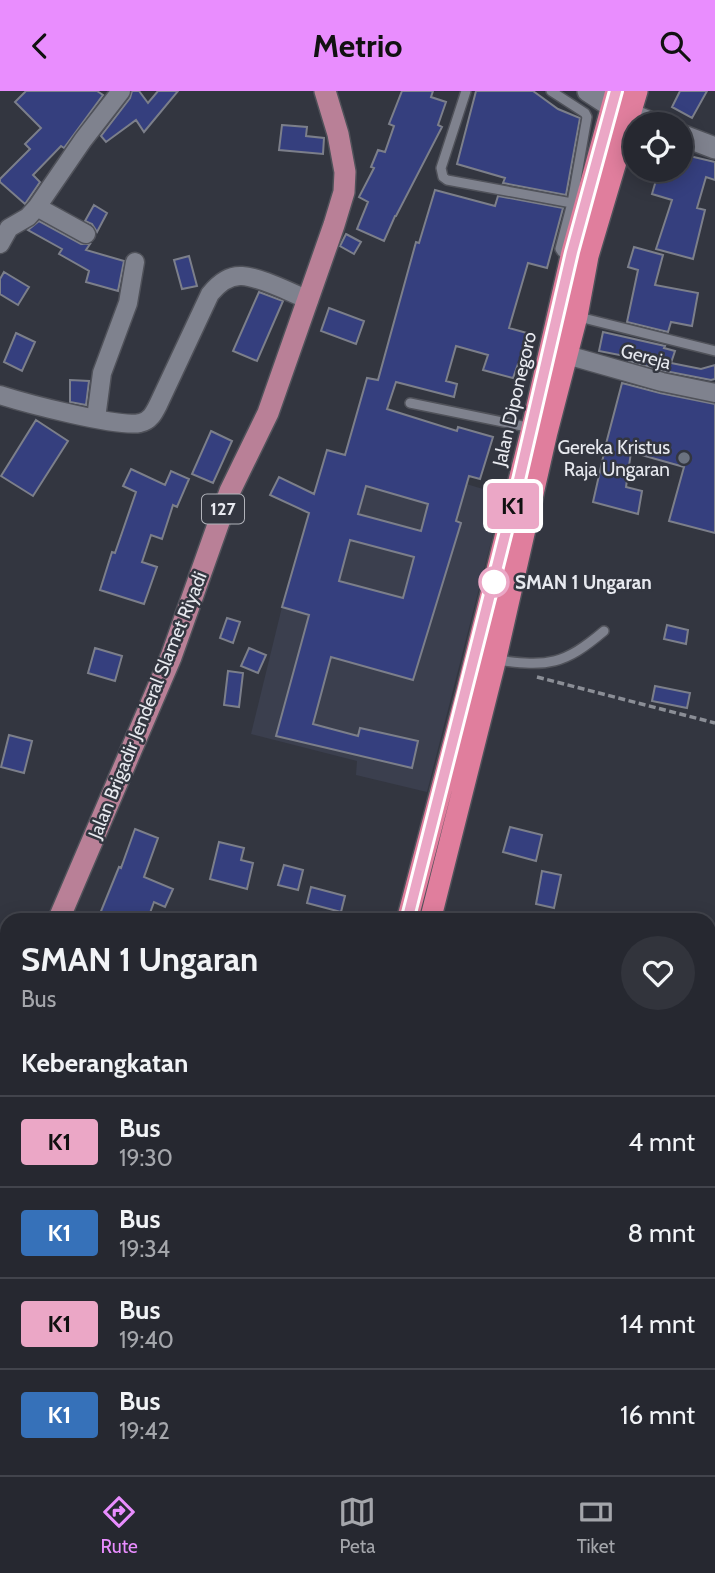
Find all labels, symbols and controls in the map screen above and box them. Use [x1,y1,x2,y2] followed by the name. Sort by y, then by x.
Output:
[312,26,403,65] text: Metrio
[21,27,59,65] icon: back
[656,27,694,65] icon: search
[623,112,693,182] map controls
[623,112,693,182] button: locate
[488,330,541,470] street label: Jalan Diponegoro
[618,339,674,374] street label: Gereja
[557,436,670,481] place label: Gereka Kristus Raja Ungaran
[676,450,692,466] marker: Gereka Kristus Raja Ungaran
[482,483,544,529] line badge: K1
[501,491,525,520] text: K1
[202,495,244,523] road number: 127
[479,567,509,597] marker: SMAN 1 Ungaran
[83,568,212,843] street label: Jalan Brigadir Jenderal Slamet Riyadi
[515,571,652,594] place label: SMAN 1 Ungaran
[621,936,695,1010] button: heart
[21,939,258,979] text: SMAN 1 Ungaran
[21,985,56,1013] text: Bus
[21,1047,188,1079] text: Keberangkatan
[119,1112,160,1144] text: Bus
[628,1126,695,1158] text: 4 mnt
[48,1127,71,1156] text: K1
[119,1144,173,1172] text: 19:30
[119,1203,160,1235] text: Bus
[628,1217,695,1249] text: 8 mnt
[48,1218,71,1247] text: K1
[119,1235,170,1263] text: 19:34
[119,1294,160,1326] text: Bus
[620,1308,695,1340] text: 14 mnt
[48,1309,71,1338] text: K1
[119,1326,174,1354] text: 19:40
[119,1385,160,1417] text: Bus
[620,1399,695,1431] text: 16 mnt
[48,1400,71,1429] text: K1
[119,1417,170,1445] text: 19:42
[100,1493,138,1558] tab: Rute
[338,1493,376,1558] tab: Peta
[577,1493,615,1558] tab: Tiket

